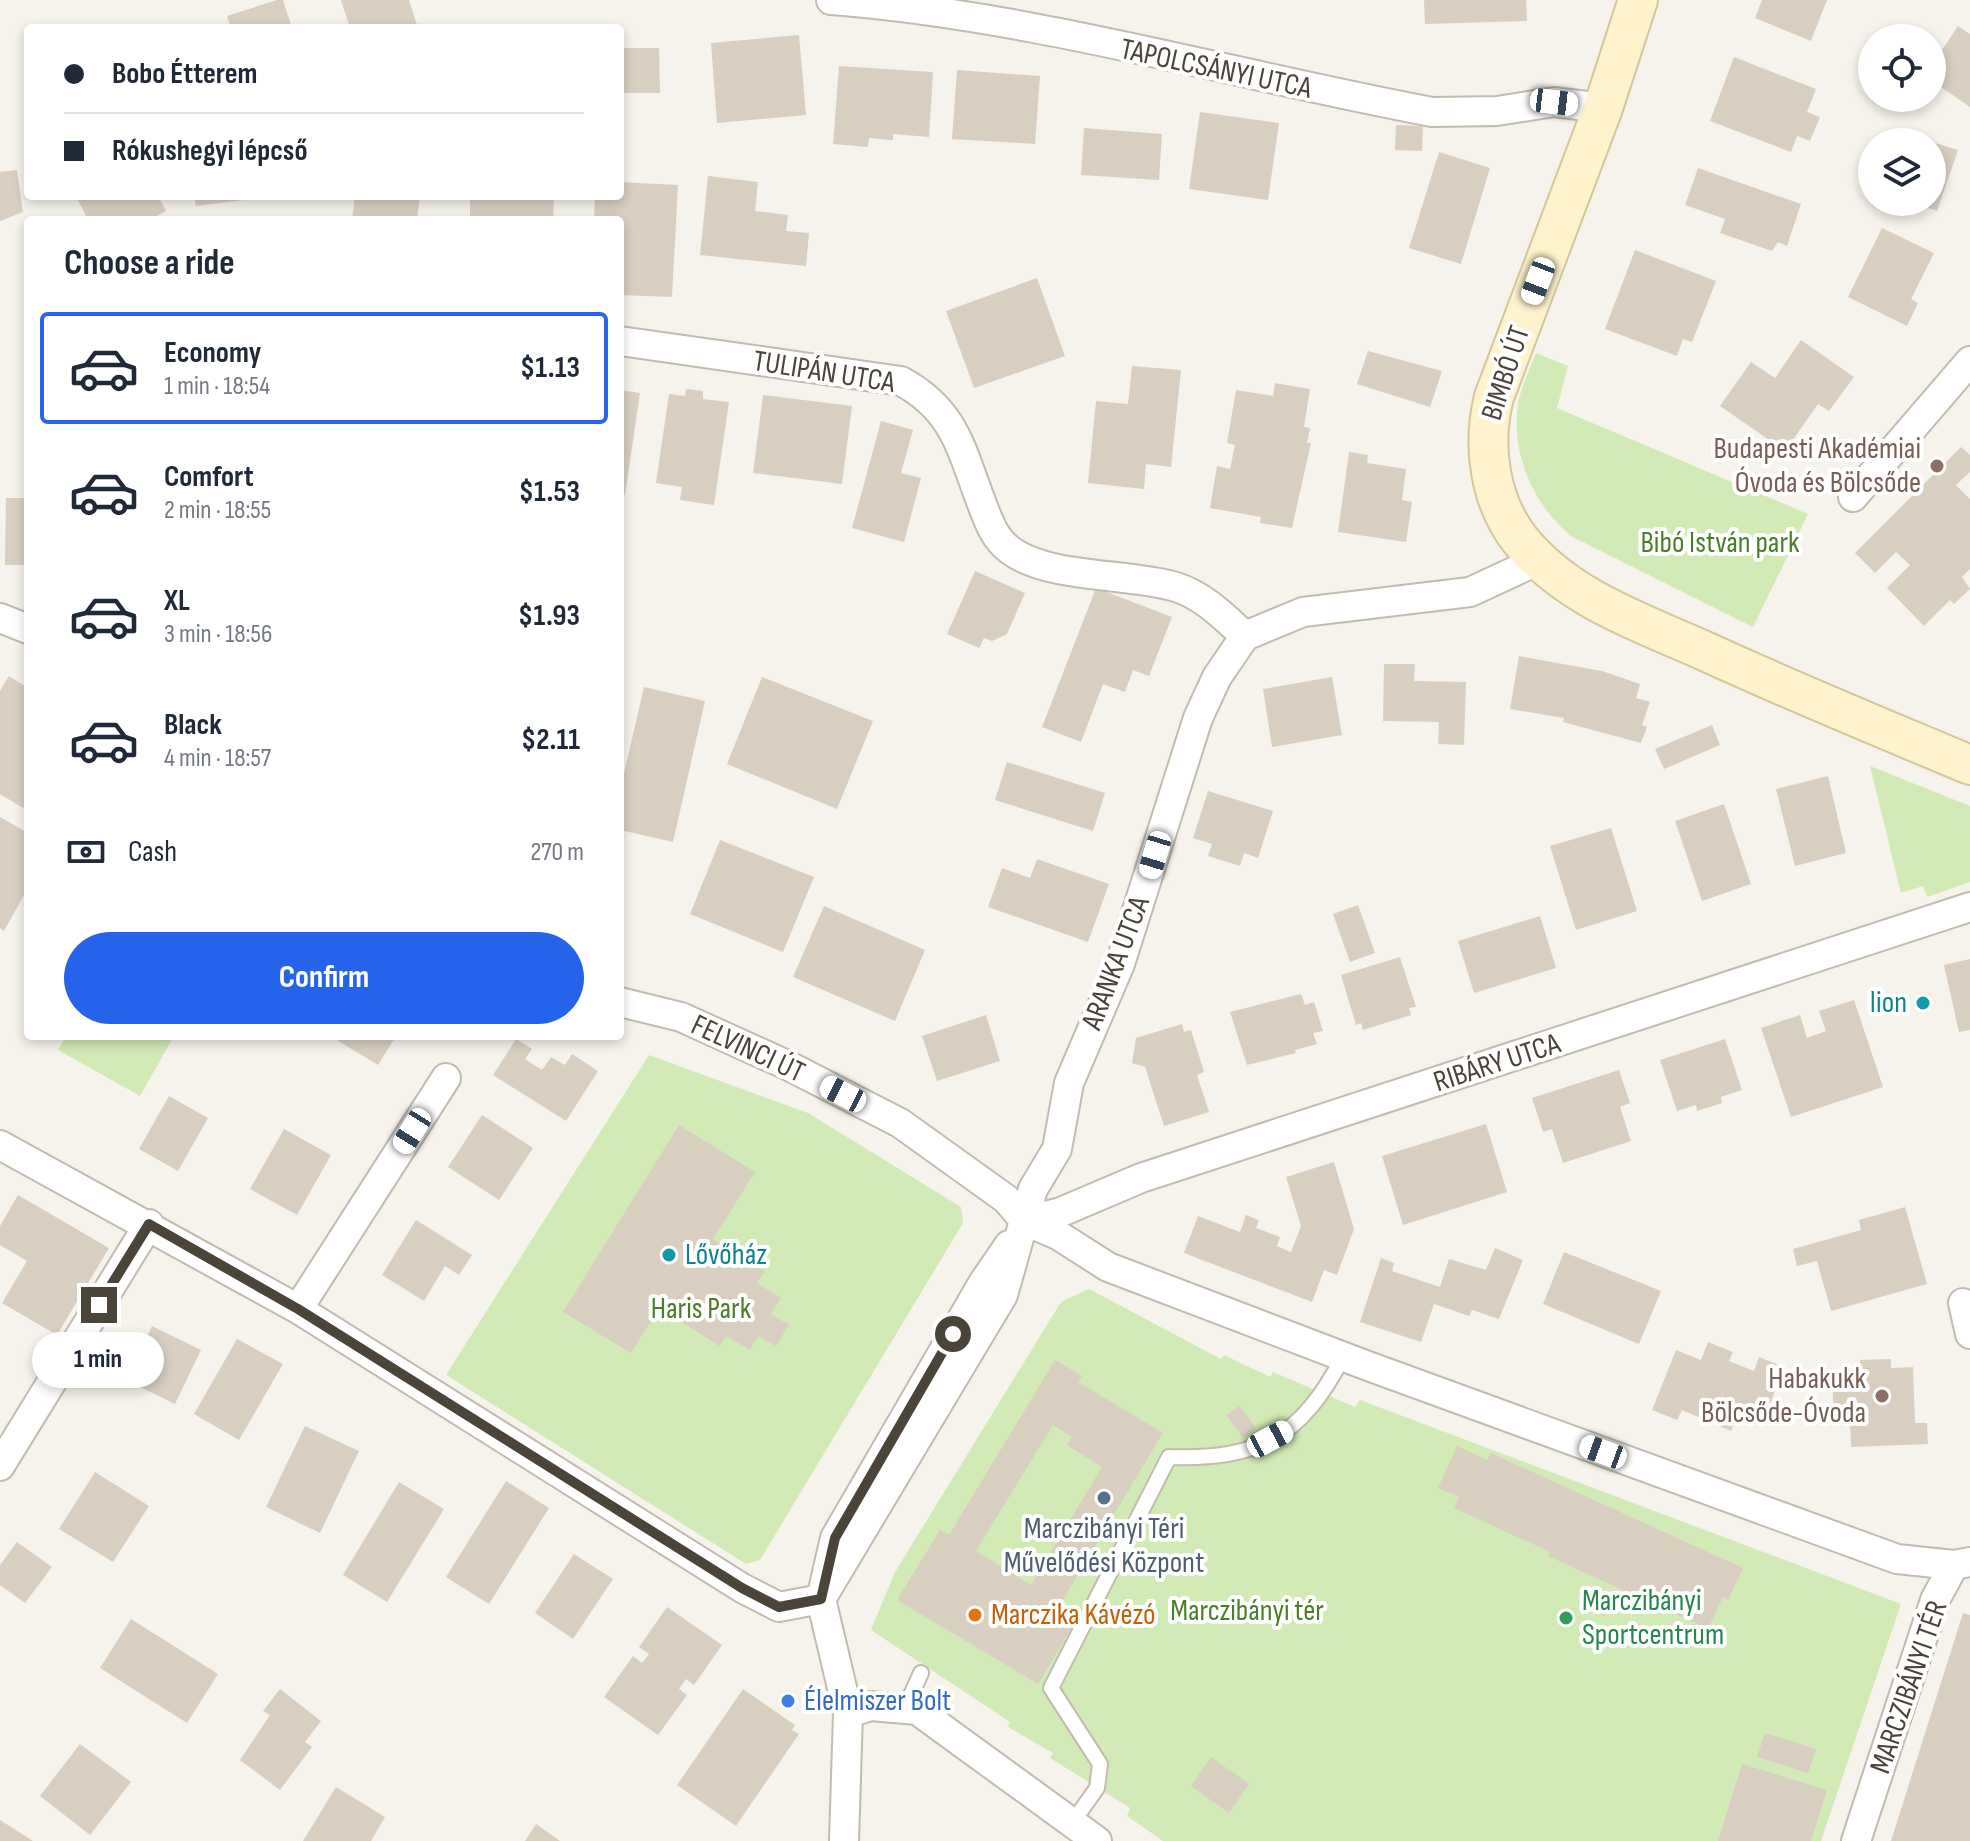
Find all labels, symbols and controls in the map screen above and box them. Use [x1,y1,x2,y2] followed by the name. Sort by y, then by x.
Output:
[1858,24,1946,216] map controls
[1858,24,1946,112] button: locate
[1117,31,1315,107] street label: TAPOLCSÁNYI UTCA
[112,56,257,92] text: Bobo Étterem
[1529,87,1579,117] car
[1858,128,1946,216] button: layers
[112,133,307,169] text: Rókushegyi lépcső
[64,242,235,285] text: Choose a ride
[1518,254,1558,308] car
[1474,321,1538,425] street label: BIMBÓ ÚT
[68,332,140,404] icon: car
[164,335,261,371] text: Economy
[751,343,898,401] street label: TULIPÁN UTCA
[520,350,580,386] text: $1.13
[164,371,270,402] text: 1 min · 18:54
[1714,431,1921,501] place label: Budapesti Akadémiai Óvoda és Bölcsőde
[68,456,140,528] icon: car
[1928,457,1946,475] marker: Budapesti Akadémiai Óvoda és Bölcsőde
[164,459,254,495] text: Comfort
[519,474,580,510] text: $1.53
[164,495,271,526] text: 2 min · 18:55
[1641,525,1800,561] park label: Bibó István park
[68,580,140,652] icon: car
[164,583,190,619] text: XL
[518,598,580,634] text: $1.93
[164,619,272,650] text: 3 min · 18:56
[68,704,140,776] icon: car
[164,707,222,743] text: Black
[521,722,580,758] text: $2.11
[164,743,271,774] text: 4 min · 18:57
[1137,829,1173,881] car
[64,830,108,874] icon: cash
[128,834,177,870] text: Cash
[531,837,584,868] text: 270 m
[1074,891,1158,1036] street label: ARANKA UTCA
[64,932,584,1024] button: Confirm
[1870,985,1907,1021] place label: lion
[1914,994,1932,1012] marker: lion
[686,1007,810,1091] street label: FELVINCI ÚT
[1429,1026,1565,1100] street label: RIBÁRY UTCA
[816,1072,870,1116] car
[389,1104,435,1158] car
[685,1237,767,1273] place label: Lővőház
[660,1246,678,1264] marker: Lővőház
[81,1287,117,1323] route end
[651,1291,752,1327] park label: Haris Park
[935,1316,971,1352] route start
[33,1333,165,1389] callout: 1 min
[74,1344,122,1375] text: 1 min
[1701,1361,1867,1431] place label: Habakukk Bölcsőde-Óvoda
[1873,1387,1891,1405] marker: Habakukk Bölcsőde-Óvoda
[1243,1417,1297,1461] car
[1576,1433,1630,1471] car
[1095,1489,1113,1507] marker: Marczibányi Téri Művelődési Központ
[1004,1511,1204,1581] place label: Marczibányi Téri Művelődési Központ
[1582,1583,1724,1653] place label: Marczibányi Sportcentrum
[1170,1593,1324,1629] park label: Marczibányi tér
[1863,1596,1955,1778] street label: MARCZIBÁNYI TÉR
[991,1597,1155,1633] place label: Marczika Kávézó
[966,1606,984,1624] marker: Marczika Kávézó
[1557,1609,1575,1627] marker: Marczibányi Sportcentrum
[804,1683,951,1719] place label: Élelmiszer Bolt
[779,1692,797,1710] marker: Élelmiszer Bolt

